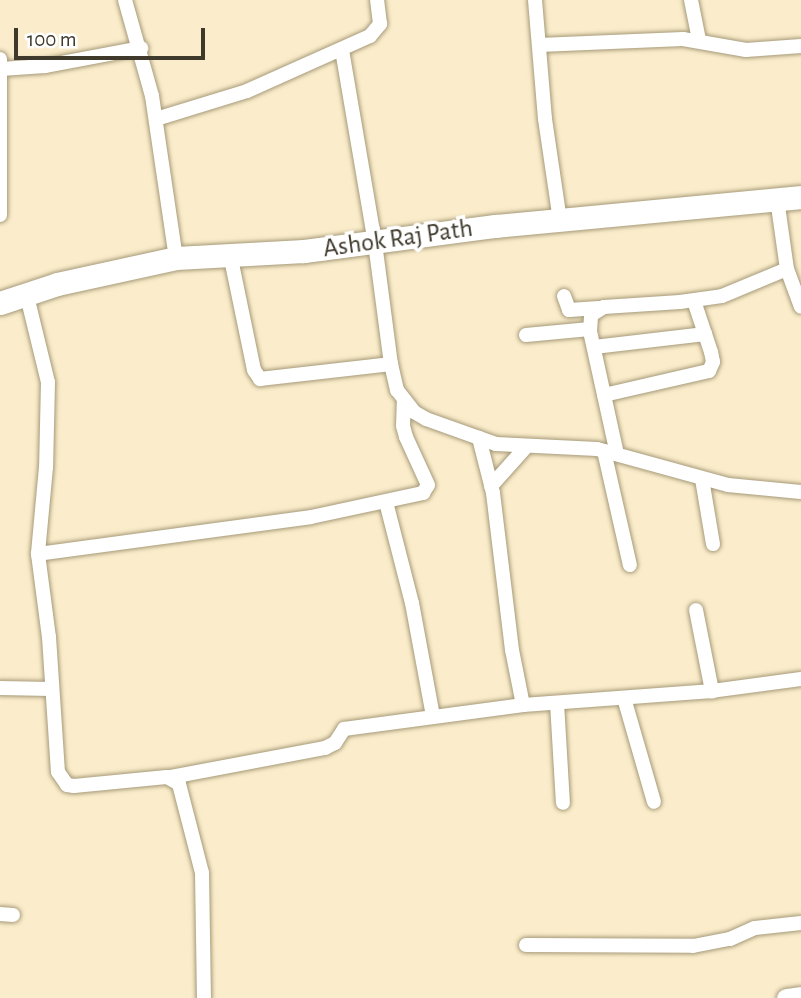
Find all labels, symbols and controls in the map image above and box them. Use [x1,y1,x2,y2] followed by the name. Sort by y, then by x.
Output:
[18,14,208,58] scale bar
[27,29,77,50] text: 100 m
[321,213,475,265] street label: Ashok Raj Path

